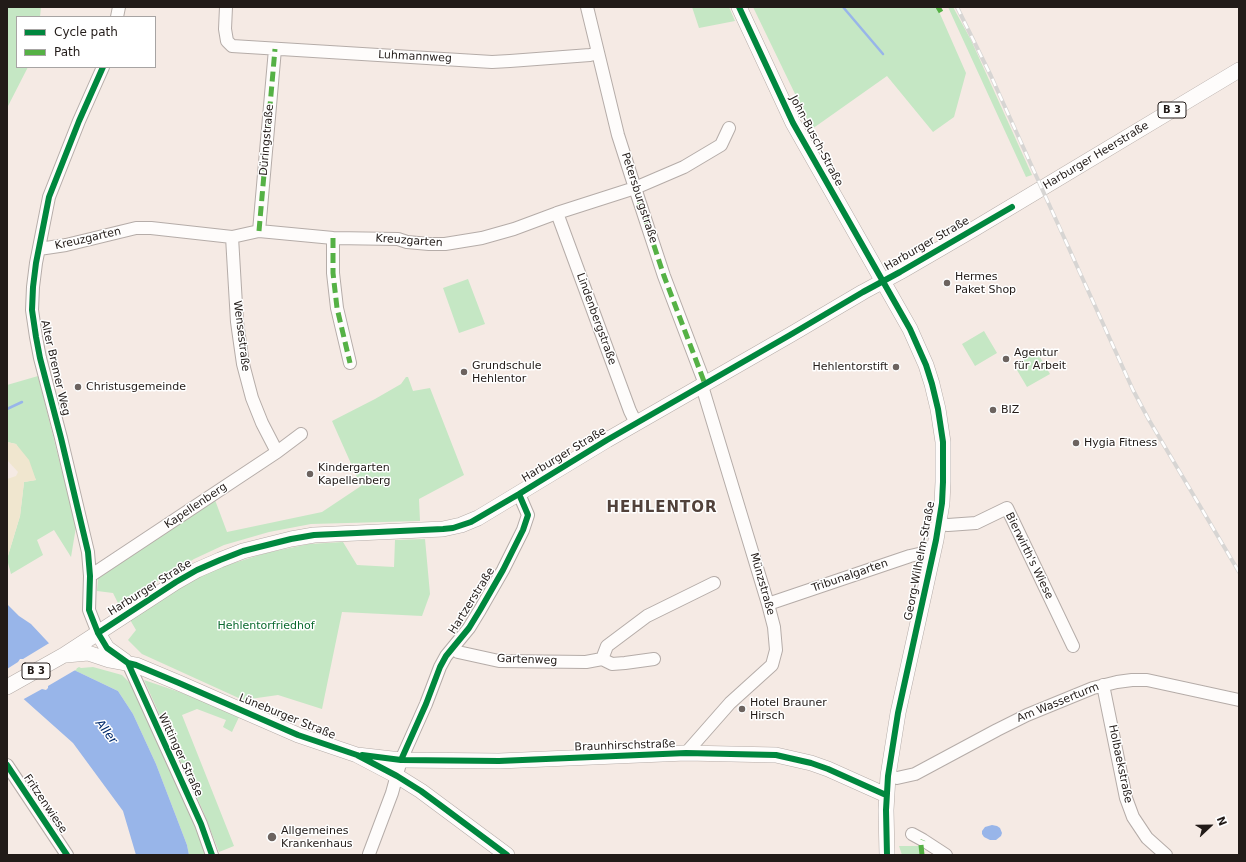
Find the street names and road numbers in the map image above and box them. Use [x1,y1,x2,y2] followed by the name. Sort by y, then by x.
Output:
[378,48,452,66] street label: Luhmannweg
[786,93,846,189] street label: John-Busch-Straße
[1158,102,1186,118] road number: B 3
[257,104,277,176] street label: Düringstraße
[1041,119,1151,193] street label: Harburger Heerstraße
[618,151,660,245] street label: Petersburgstraße
[882,214,972,274] street label: Harburger Straße
[54,225,122,253] street label: Kreuzgarten
[375,232,443,250] street label: Kreuzgarten
[573,271,619,367] street label: Lindenbergstraße
[230,300,252,372] street label: Wensestraße
[38,319,72,417] street label: Alter Bremer Weg
[520,425,608,485] street label: Harburger Straße
[162,480,230,532] street label: Kapellenberg
[902,500,938,622] street label: Georg-Wilhelm-Straße
[1002,510,1056,602] street label: Bierwirth's Wiese
[747,551,777,617] street label: Münzstraße
[106,557,194,619] street label: Harburger Straße
[810,557,890,595] street label: Tribunalgarten
[446,565,498,637] street label: Hartzerstraße
[496,652,558,668] street label: Gartenweg
[22,663,50,679] road number: B 3
[1015,680,1101,726] street label: Am Wasserturm
[237,692,337,742] street label: Lüneburger Straße
[155,711,205,799] street label: Wittinger Straße
[1105,724,1135,804] street label: Holbaekstraße
[574,738,676,754] street label: Braunhirschstraße
[20,772,70,836] street label: Fritzenwiese

